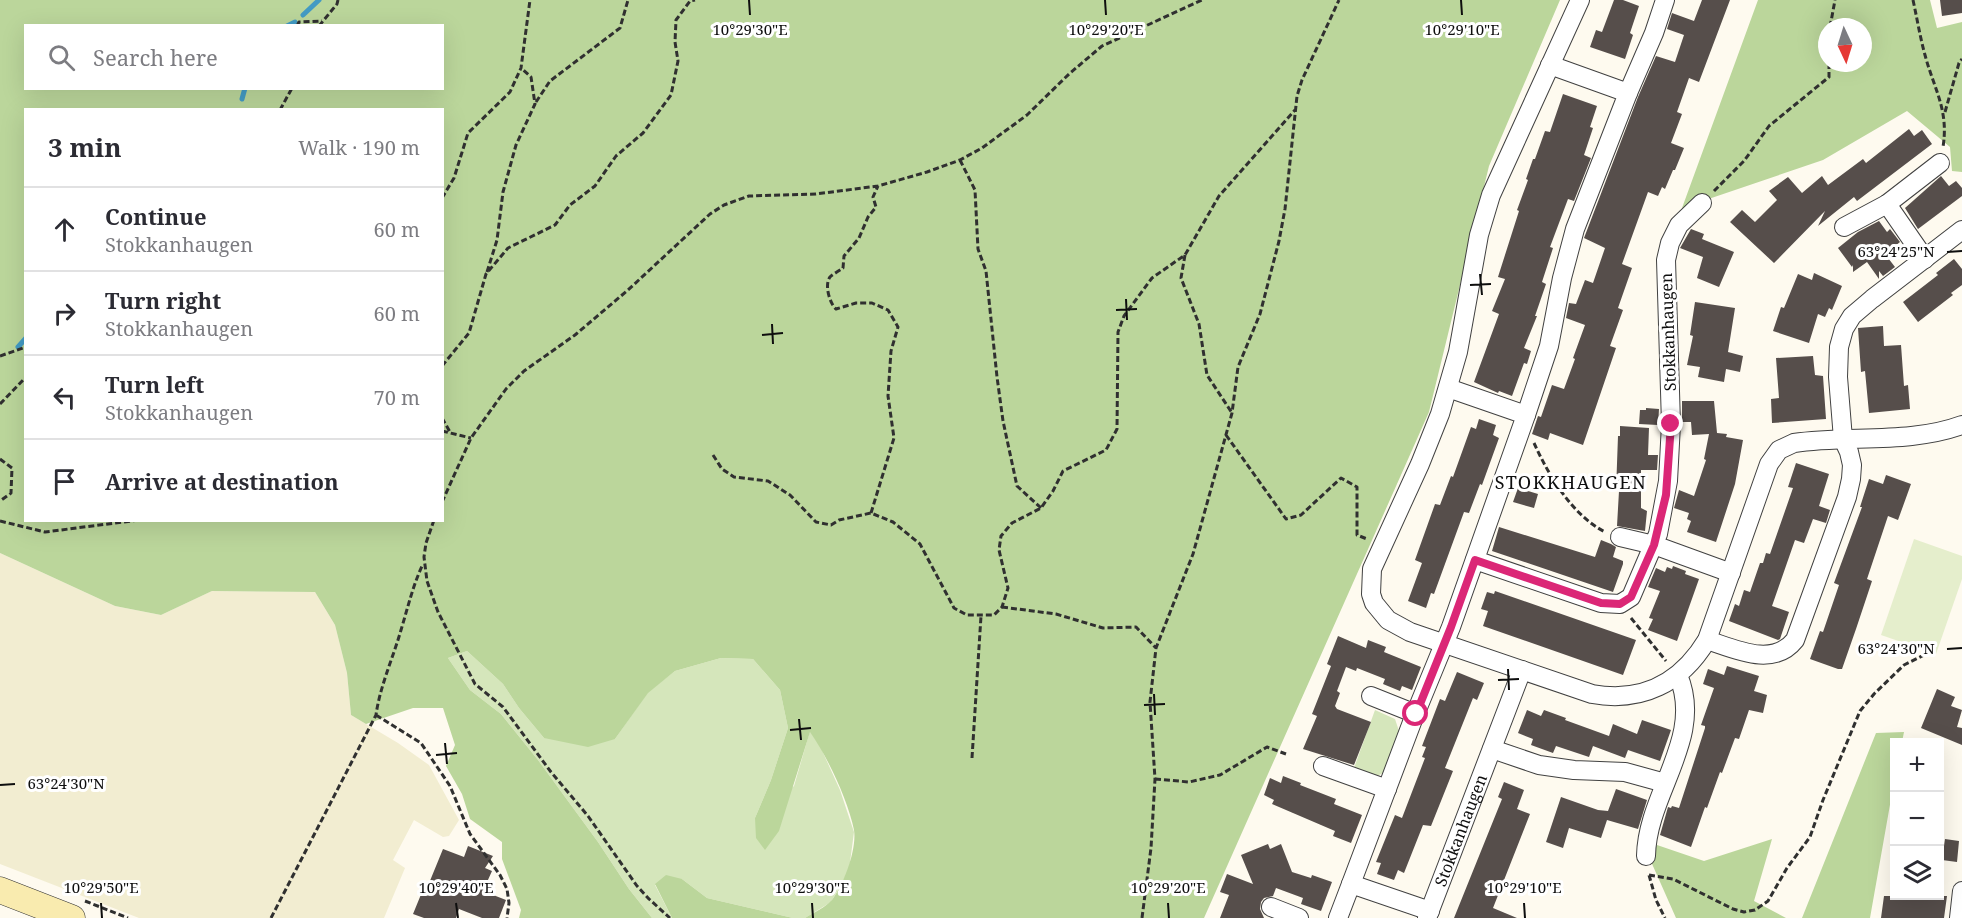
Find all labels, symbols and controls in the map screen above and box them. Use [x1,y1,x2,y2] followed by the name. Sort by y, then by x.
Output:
[1818,18,1872,72] north arrow
[712,19,788,39] text: 10°29'30"E
[1068,19,1144,39] text: 10°29'20"E
[1424,19,1500,39] text: 10°29'10"E
[24,24,444,90] search box
[45,41,78,74] icon: search
[93,42,218,72] text: Search here
[48,129,122,165] text: 3 min
[298,134,420,161] text: Walk · 190 m
[105,201,207,231] text: Continue
[48,213,81,246] icon: ahead
[374,216,420,243] text: 60 m
[105,231,253,258] text: Stokkanhaugen
[1857,241,1935,261] text: 63°24'25"N
[1655,272,1681,392] street label: Stokkanhaugen
[105,285,221,315] text: Turn right
[48,297,81,330] icon: right
[374,300,420,327] text: 60 m
[105,315,253,342] text: Stokkanhaugen
[105,369,204,399] text: Turn left
[48,381,81,414] icon: left
[374,384,420,411] text: 70 m
[105,399,253,426] text: Stokkanhaugen
[1657,410,1683,436] route end
[48,465,81,498] icon: arrive
[105,466,339,496] text: Arrive at destination
[1495,470,1647,494] district label: STOKKHAUGEN
[1857,638,1935,658] text: 63°24'30"N
[1402,700,1428,726] route start
[1890,738,1944,900] map controls
[1890,738,1944,792] button: +
[1429,771,1492,890] street label: Stokkanhaugen
[27,773,105,793] text: 63°24'30"N
[1890,792,1944,846] button: −
[1890,846,1944,900] button: layers
[63,877,139,897] text: 10°29'50"E
[418,877,494,897] text: 10°29'40"E
[774,877,850,897] text: 10°29'30"E
[1130,877,1206,897] text: 10°29'20"E
[1486,877,1562,897] text: 10°29'10"E

